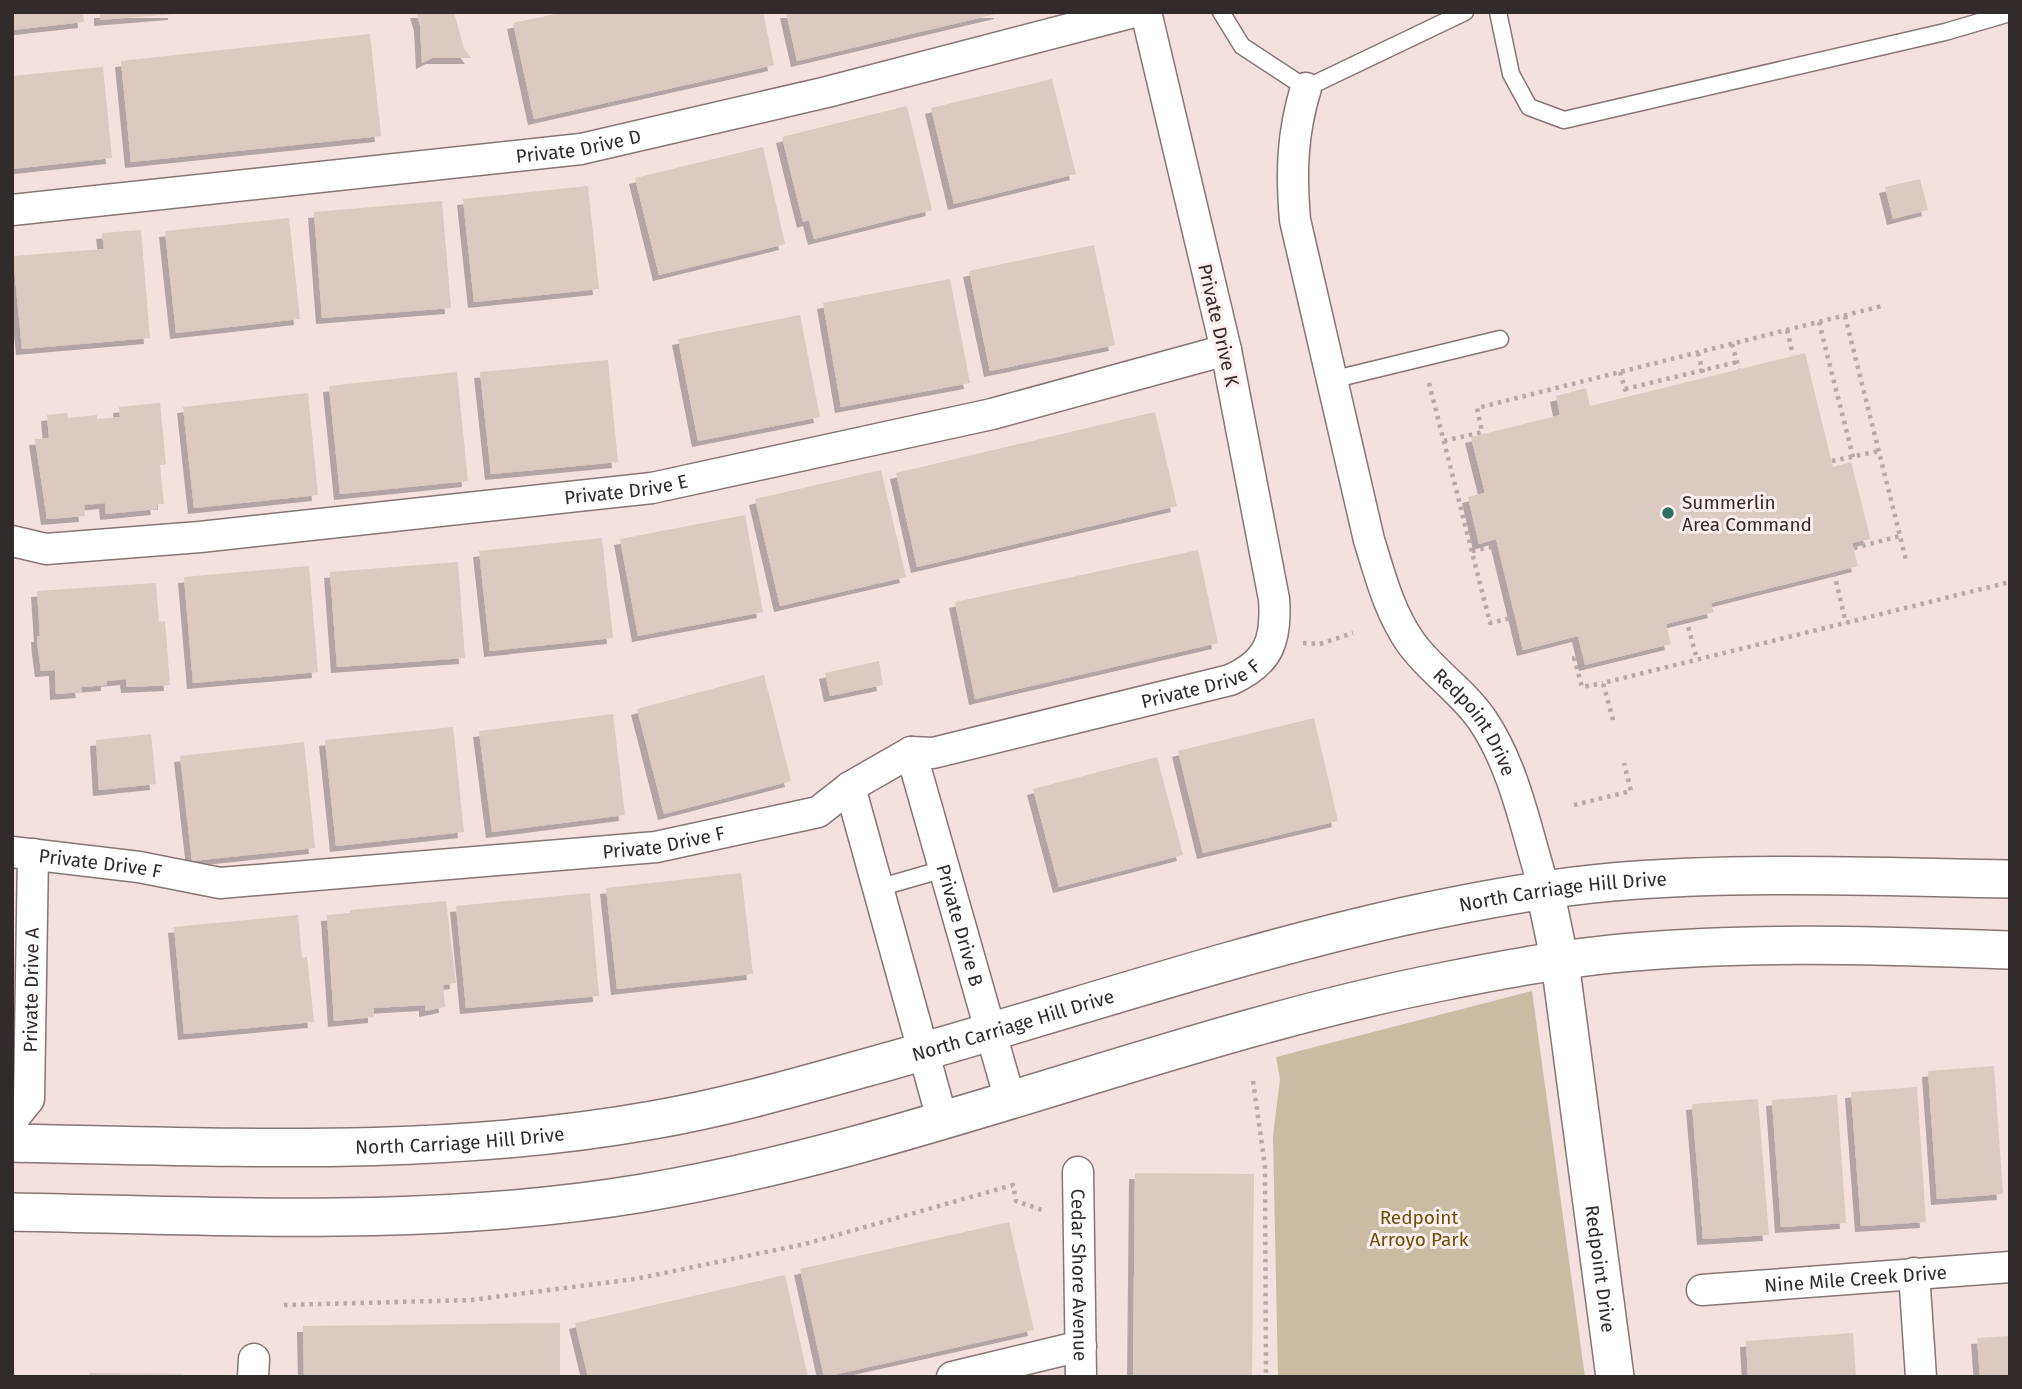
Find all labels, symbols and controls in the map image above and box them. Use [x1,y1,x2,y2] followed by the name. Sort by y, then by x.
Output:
[515,125,643,168] street label: Private Drive D
[1193,261,1244,390] street label: Private Drive K
[563,470,690,509] street label: Private Drive E
[1682,491,1812,536] place label: Summerlin Area Command
[1660,505,1676,521] marker: Summerlin Area Command
[1139,654,1265,713] street label: Private Drive F
[1428,663,1520,779] street label: Redpoint Drive
[601,821,727,863] street label: Private Drive F
[38,844,164,883] street label: Private Drive F
[931,862,988,989] street label: Private Drive B
[1457,867,1667,917] street label: North Carriage Hill Drive
[19,927,44,1053] street label: Private Drive A
[909,985,1117,1066] street label: North Carriage Hill Drive
[355,1122,566,1159] street label: North Carriage Hill Drive
[1066,1189,1092,1361] street label: Cedar Shore Avenue
[1580,1204,1620,1334] street label: Redpoint Drive
[1370,1206,1469,1251] park label: Redpoint Arroyo Park
[1763,1261,1948,1297] street label: Nine Mile Creek Drive

